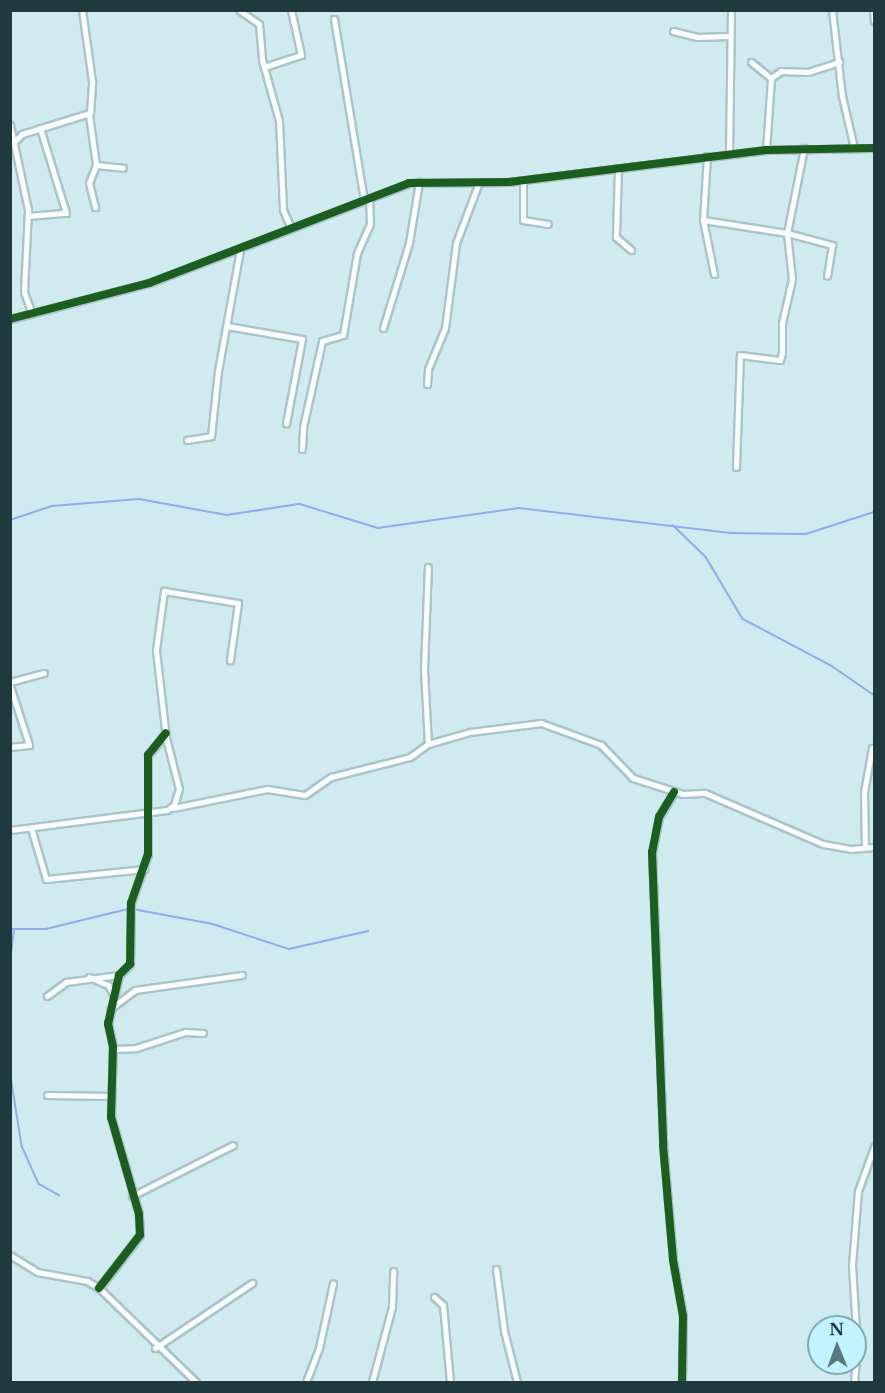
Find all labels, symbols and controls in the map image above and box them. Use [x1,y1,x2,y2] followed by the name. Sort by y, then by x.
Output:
[807,1315,867,1375] north arrow
[829,1319,844,1339] text: N

